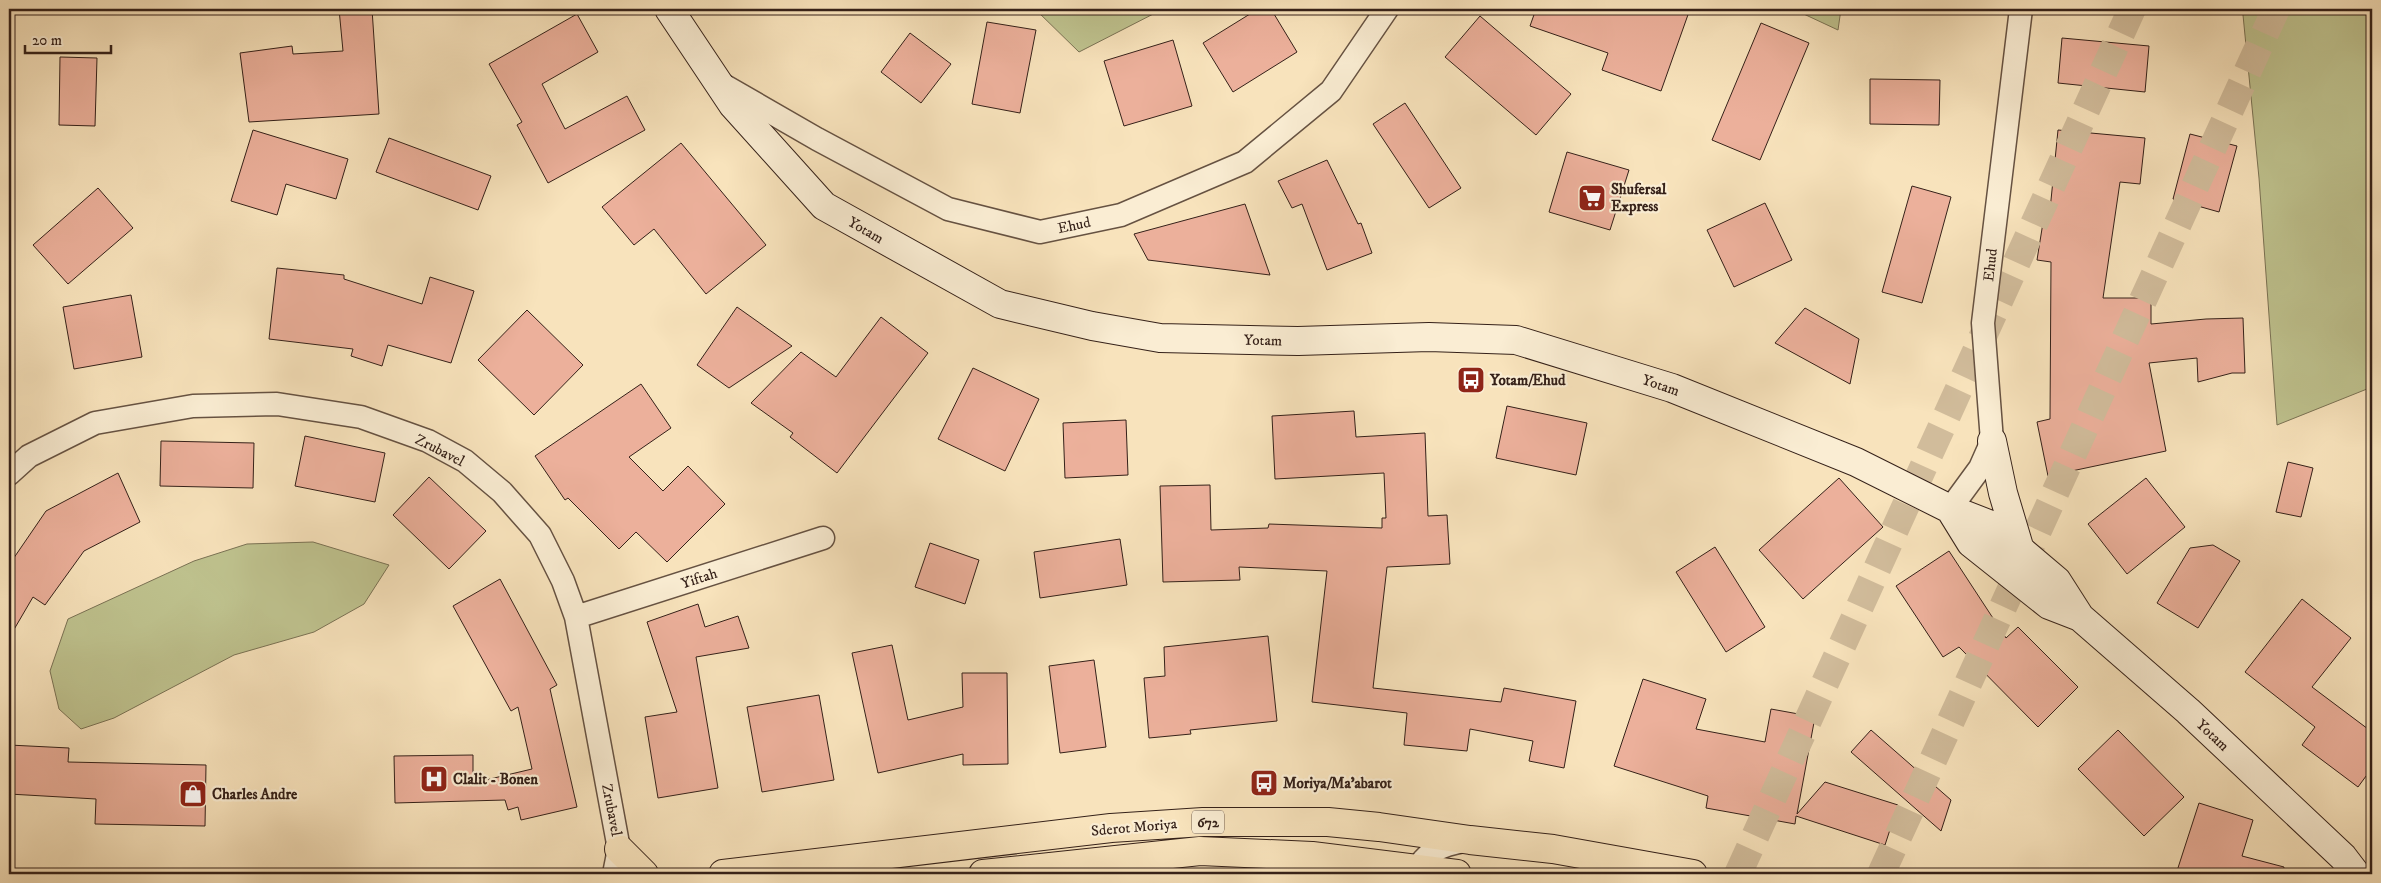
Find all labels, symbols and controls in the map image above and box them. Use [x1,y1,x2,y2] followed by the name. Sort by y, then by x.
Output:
[25,22,111,54] scale bar
[32,31,62,50] text: 20 m
[1611,180,1667,216] place label: Shufersal Express
[1577,183,1607,213] supermarket icon: Shufersal Express
[844,213,887,248] street label: Yotam
[1056,213,1093,238] street label: Ehud
[1979,247,2002,283] street label: Ehud
[1244,331,1282,350] street label: Yotam
[1456,365,1486,395] bus stop icon: Yotam/Ehud
[1640,370,1682,401] street label: Yotam
[1489,371,1566,390] place label: Yotam/Ehud
[412,430,468,471] street label: Zrubavel
[679,564,720,593] street label: Yiftah
[2192,715,2233,755] street label: Yotam
[419,764,449,794] hospital icon: Clalit - Bonen
[1249,768,1279,798] bus stop icon: Moriya/Ma'abarot
[453,770,538,789] place label: Clalit - Bonen
[1283,774,1392,793] place label: Moriya/Ma'abarot
[178,779,208,809] shop icon: Charles Andre
[597,782,626,838] street label: Zrubavel
[212,785,298,804] place label: Charles Andre
[1192,810,1224,834] road number: 672
[1090,814,1178,841] street label: Sderot Moriya

